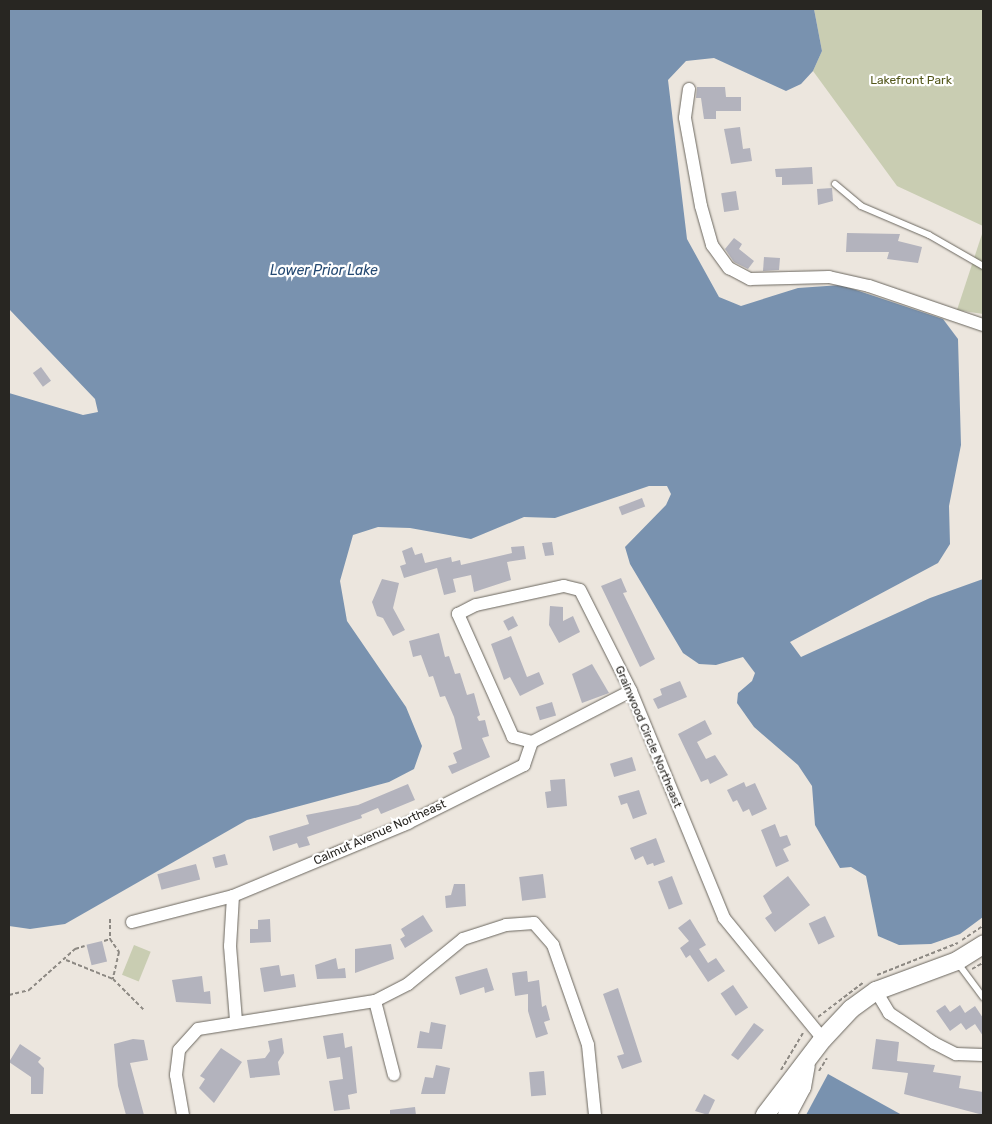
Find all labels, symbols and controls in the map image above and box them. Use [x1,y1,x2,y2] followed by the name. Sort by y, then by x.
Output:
[870,74,952,88] park label: Lakefront Park
[270,263,378,279] water label: Lower Prior Lake
[611,664,685,810] street label: Grainwood Circle Northeast
[311,797,449,869] street label: Calmut Avenue Northeast

